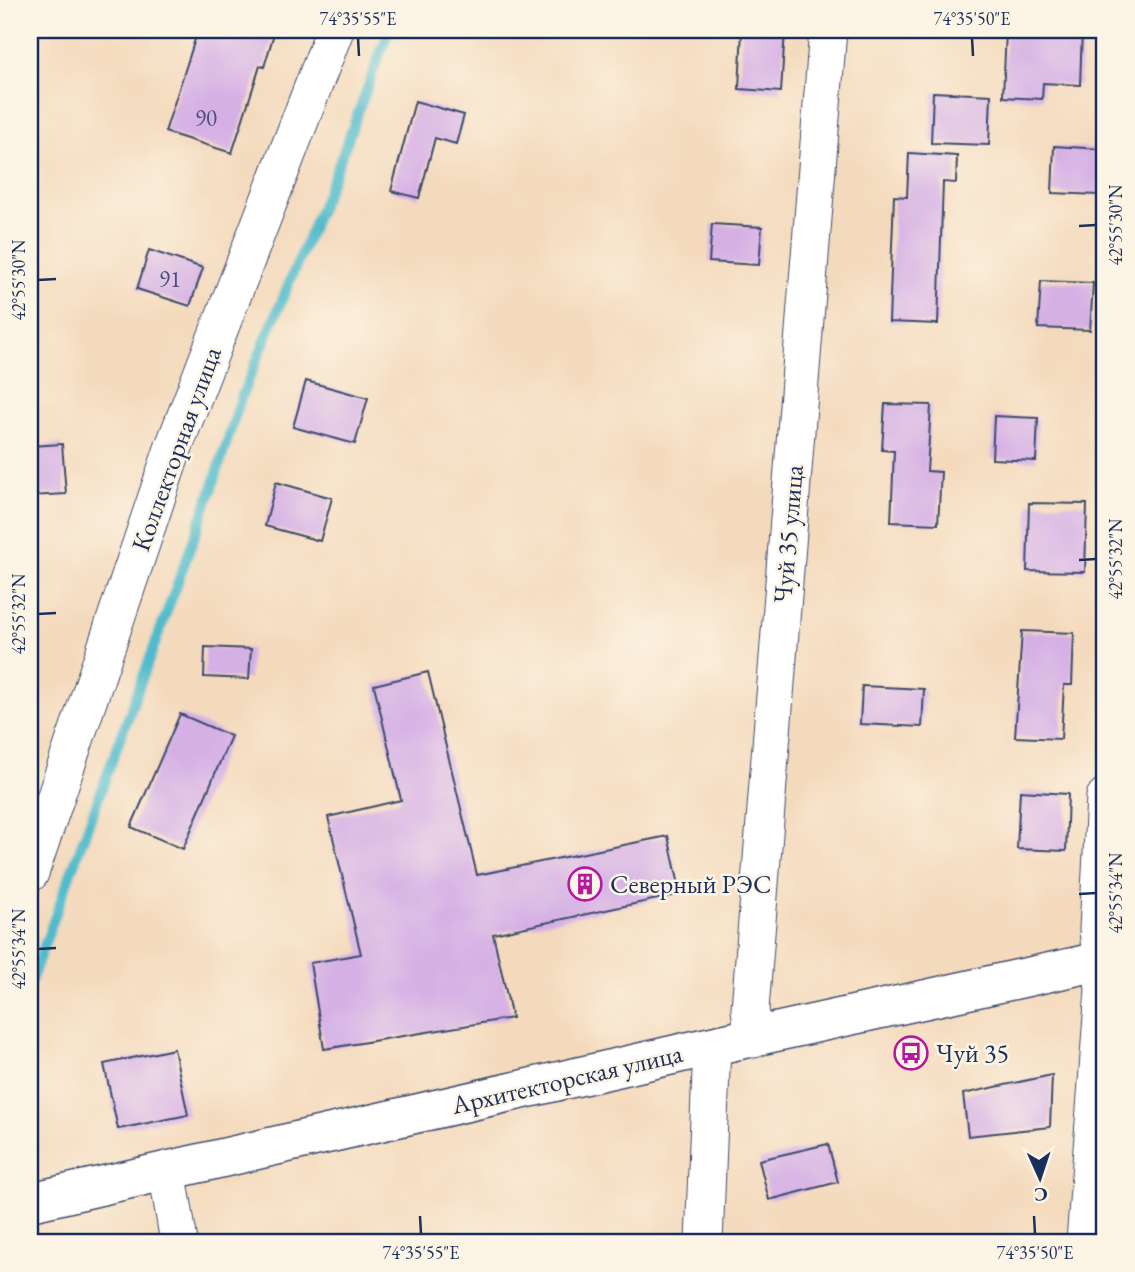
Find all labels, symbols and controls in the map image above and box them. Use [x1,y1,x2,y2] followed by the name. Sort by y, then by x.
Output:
[320,7,396,30] text: 74°35'55"E
[934,7,1010,30] text: 74°35'50"E
[195,103,217,133] house number: 90
[1104,184,1127,265] text: 42°55'30"N
[7,239,30,320] text: 42°55'30"N
[159,264,181,294] house number: 91
[123,342,229,556] street label: Коллекторная улица
[765,463,811,605] street label: Чуй 35 улица
[1104,518,1127,599] text: 42°55'32"N
[7,573,30,654] text: 42°55'32"N
[1104,852,1127,933] text: 42°55'34"N
[566,865,604,903] building icon: Северный РЭС
[610,867,771,901] place label: Северный РЭС
[7,908,30,989] text: 42°55'34"N
[892,1034,930,1072] bus stop icon: Чуй 35
[447,1036,686,1122] street label: Архитекторская улица
[936,1036,1009,1070] place label: Чуй 35
[1006,1142,1076,1212] north arrow
[1033,1182,1048,1207] text: С
[383,1241,459,1264] text: 74°35'55"E
[997,1241,1073,1264] text: 74°35'50"E

